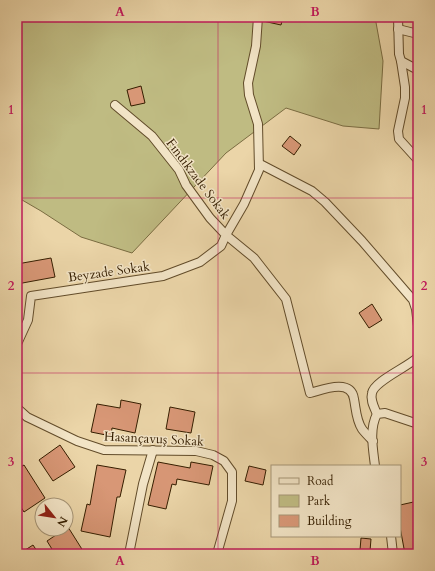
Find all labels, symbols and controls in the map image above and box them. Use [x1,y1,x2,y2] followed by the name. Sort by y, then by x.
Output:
[115,3,125,21] text: A
[310,3,320,21] text: B
[8,101,14,119] text: 1
[421,101,427,119] text: 1
[162,135,234,223] street label: Fındıkzade Sokak
[67,257,151,287] street label: Beyzade Sokak
[8,277,15,295] text: 2
[421,277,428,295] text: 2
[104,427,204,451] street label: Hasançavuş Sokak
[8,453,15,471] text: 3
[421,453,428,471] text: 3
[271,465,401,537] legend
[307,473,334,489] text: Road
[307,493,331,509] text: Park
[34,497,74,537] north arrow
[307,513,352,529] text: Building
[53,514,71,530] text: N
[115,552,125,570] text: A
[310,552,320,570] text: B

